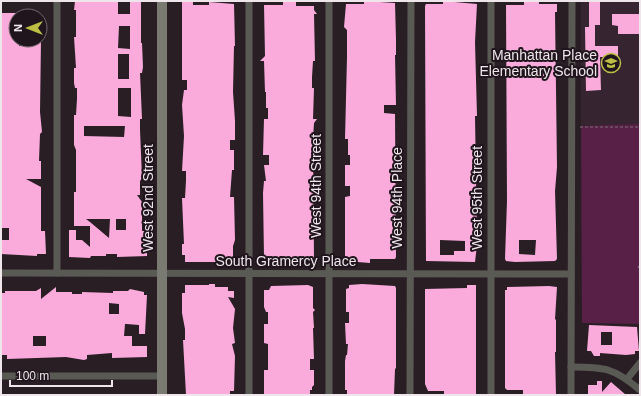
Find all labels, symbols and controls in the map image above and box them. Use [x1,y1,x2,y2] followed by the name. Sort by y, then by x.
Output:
[8,8,48,48] north arrow
[12,24,24,32] text: N
[479,47,597,79] place label: Manhattan Place Elementary School
[600,52,622,74] school or university icon: Manhattan Place Elementary School
[308,134,324,238] street label: West 94th Street
[140,144,156,252] street label: West 92nd Street
[469,146,485,250] street label: West 95th Street
[389,147,405,249] street label: West 94th Place
[216,253,357,269] street label: South Gramercy Place
[10,362,112,388] scale bar
[16,369,49,383] text: 100 m

